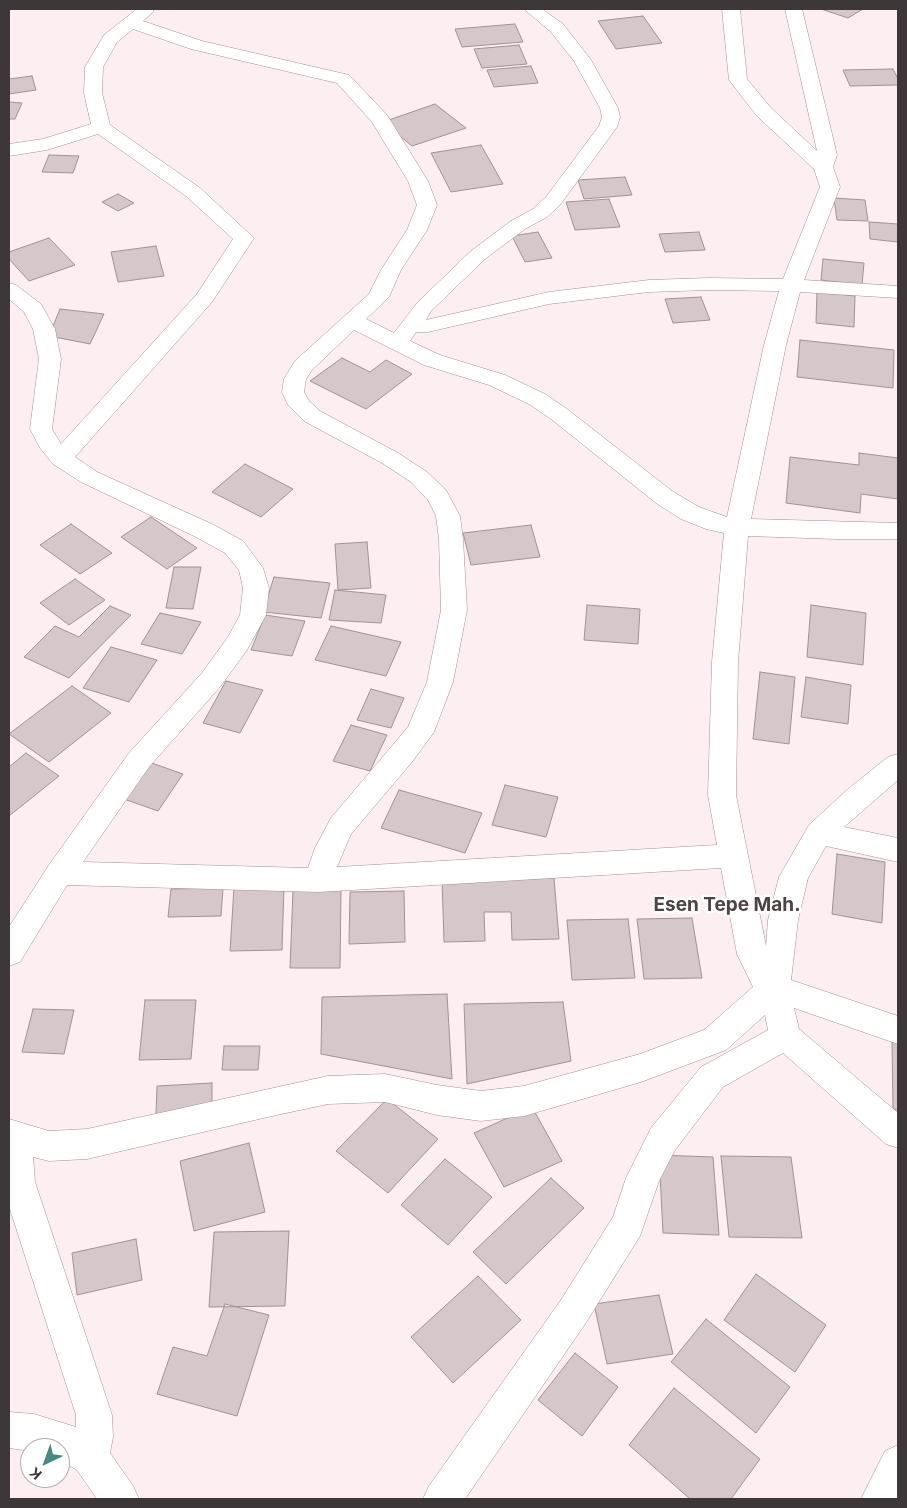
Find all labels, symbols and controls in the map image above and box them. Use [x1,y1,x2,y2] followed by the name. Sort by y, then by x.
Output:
[653,894,801,916] district label: Esen Tepe Mah.
[20,1438,70,1488] north arrow
[26,1464,45,1483] text: K

